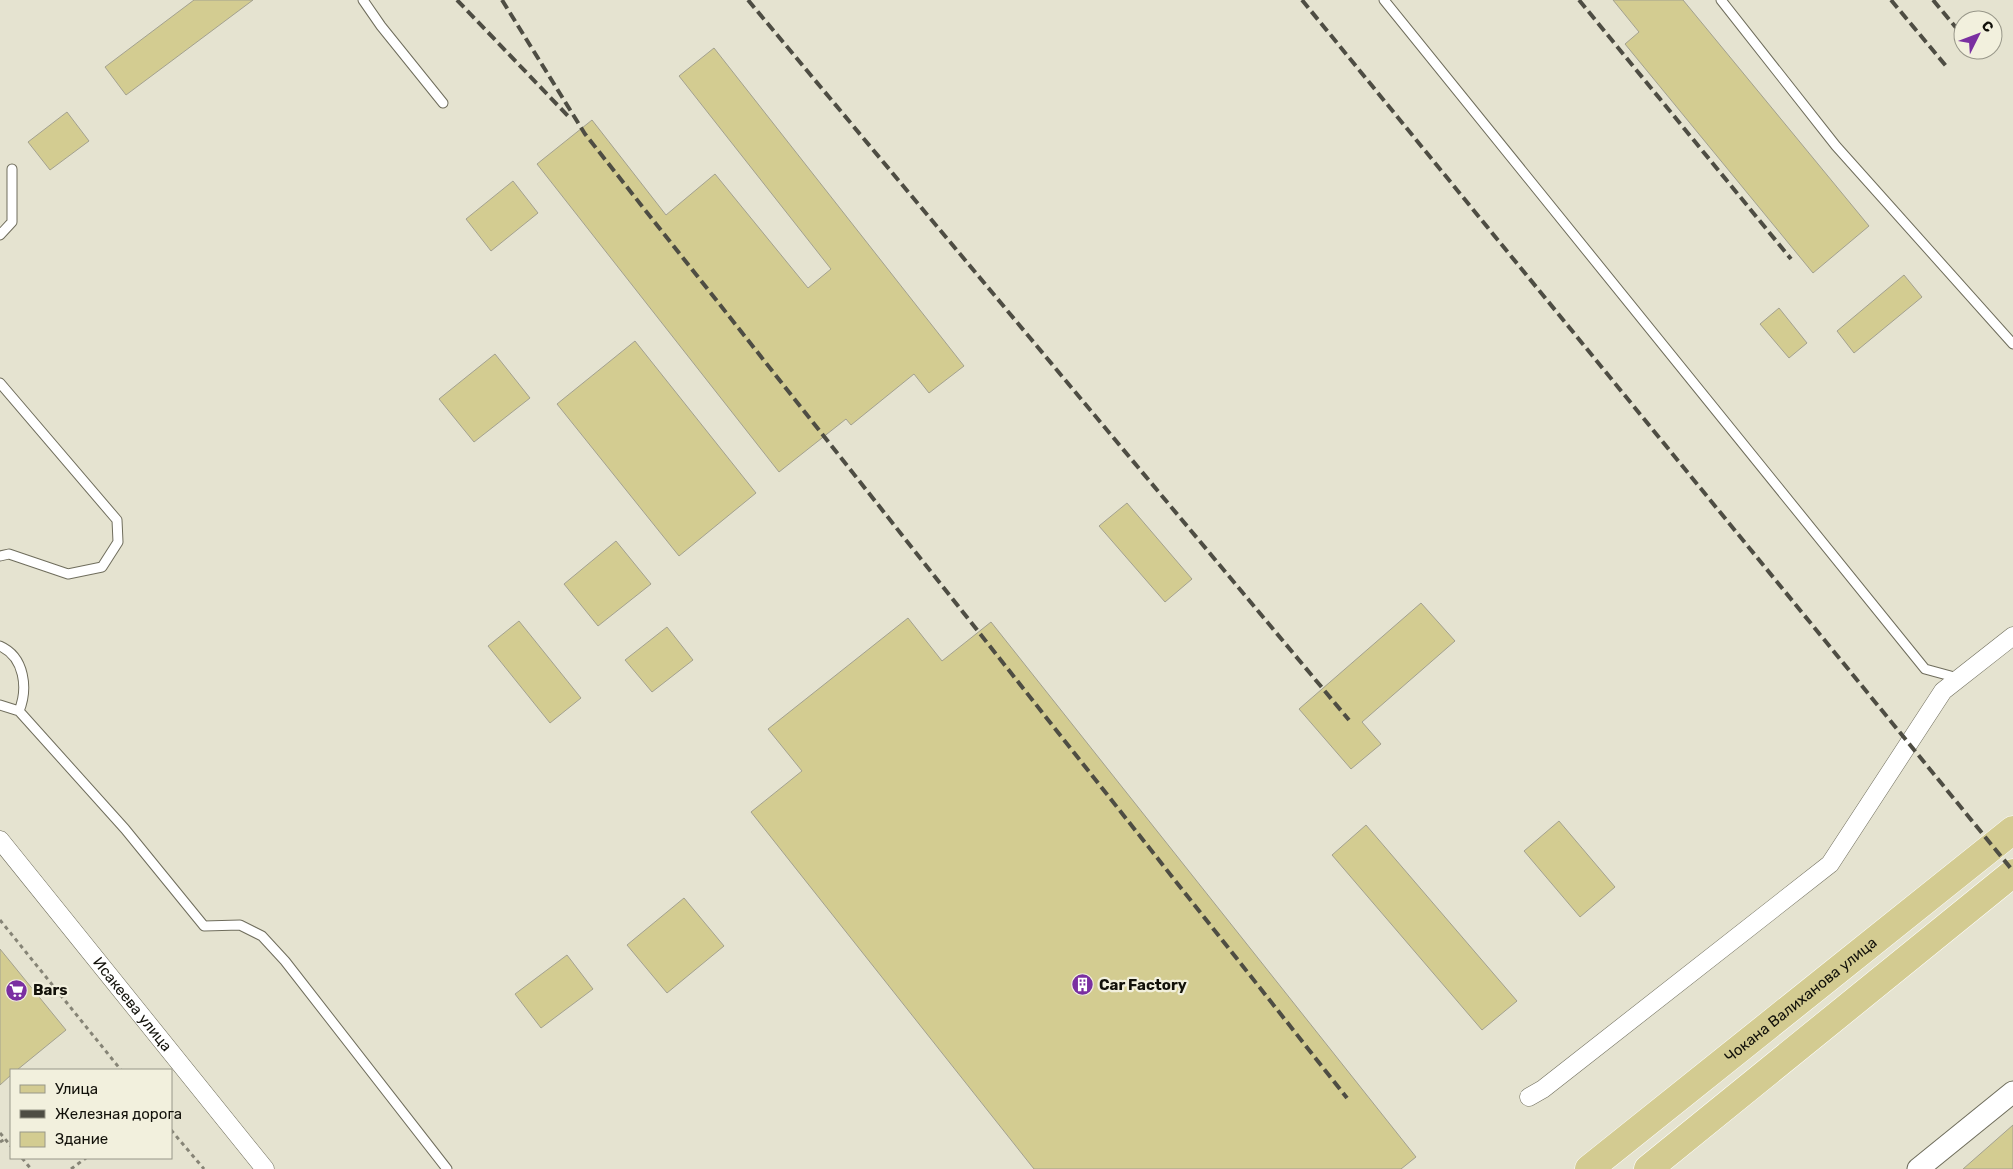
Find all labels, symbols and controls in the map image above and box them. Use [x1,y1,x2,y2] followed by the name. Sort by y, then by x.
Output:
[1953,10,2003,60] north arrow
[1978,17,1997,36] text: С
[1721,933,1880,1066] street label: Чокана Валиханова улица
[89,954,176,1055] street label: Исакеева улица
[1071,973,1095,997] building icon: Car Factory
[1099,976,1187,994] place label: Car Factory
[5,978,29,1002] supermarket icon: Bars
[33,981,68,999] place label: Bars
[10,1069,172,1159] legend
[55,1080,98,1098] text: Улица
[55,1105,182,1123] text: Железная дорога
[55,1130,108,1148] text: Здание

